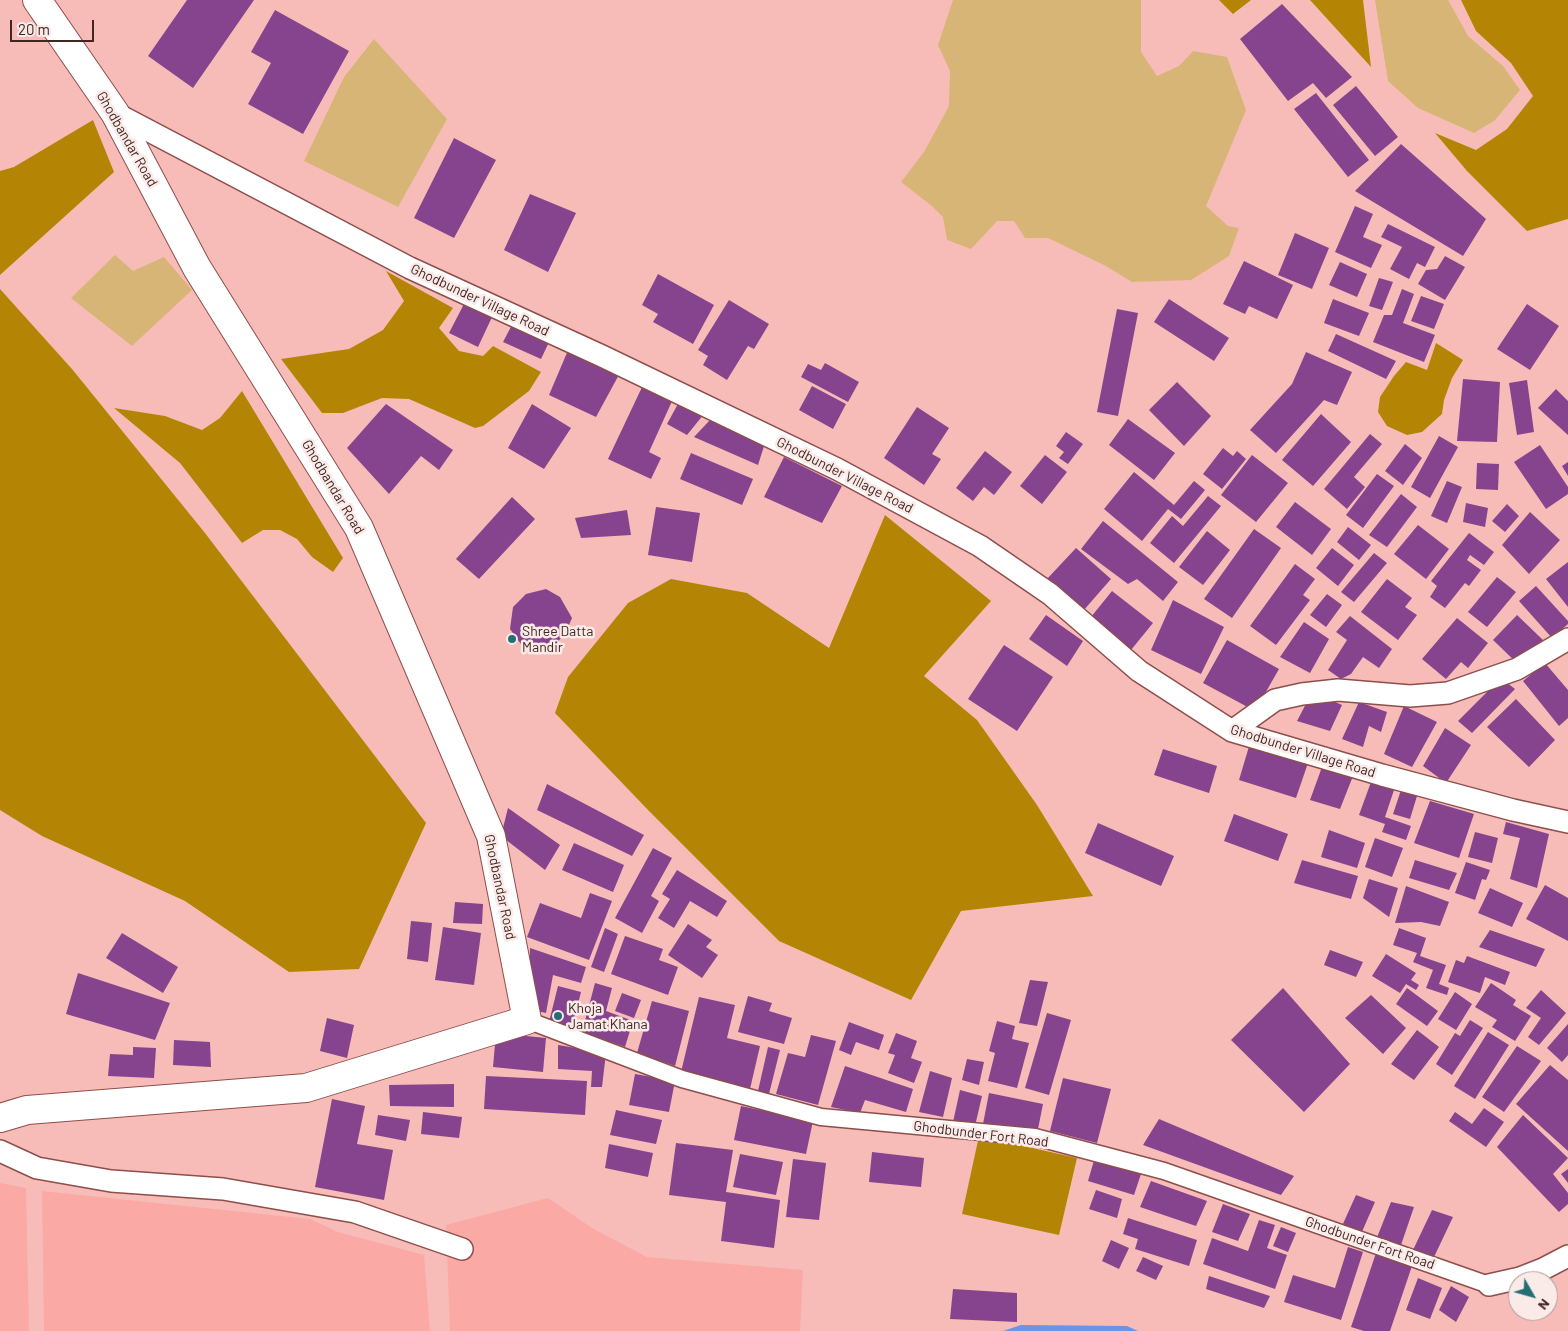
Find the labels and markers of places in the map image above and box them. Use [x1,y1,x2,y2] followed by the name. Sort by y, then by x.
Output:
[522,623,593,656] place label: Shree Datta Mandir
[506,633,518,645] marker: Shree Datta Mandir
[568,1000,648,1032] place label: Khoja Jamat Khana
[552,1010,564,1022] marker: Khoja Jamat Khana

